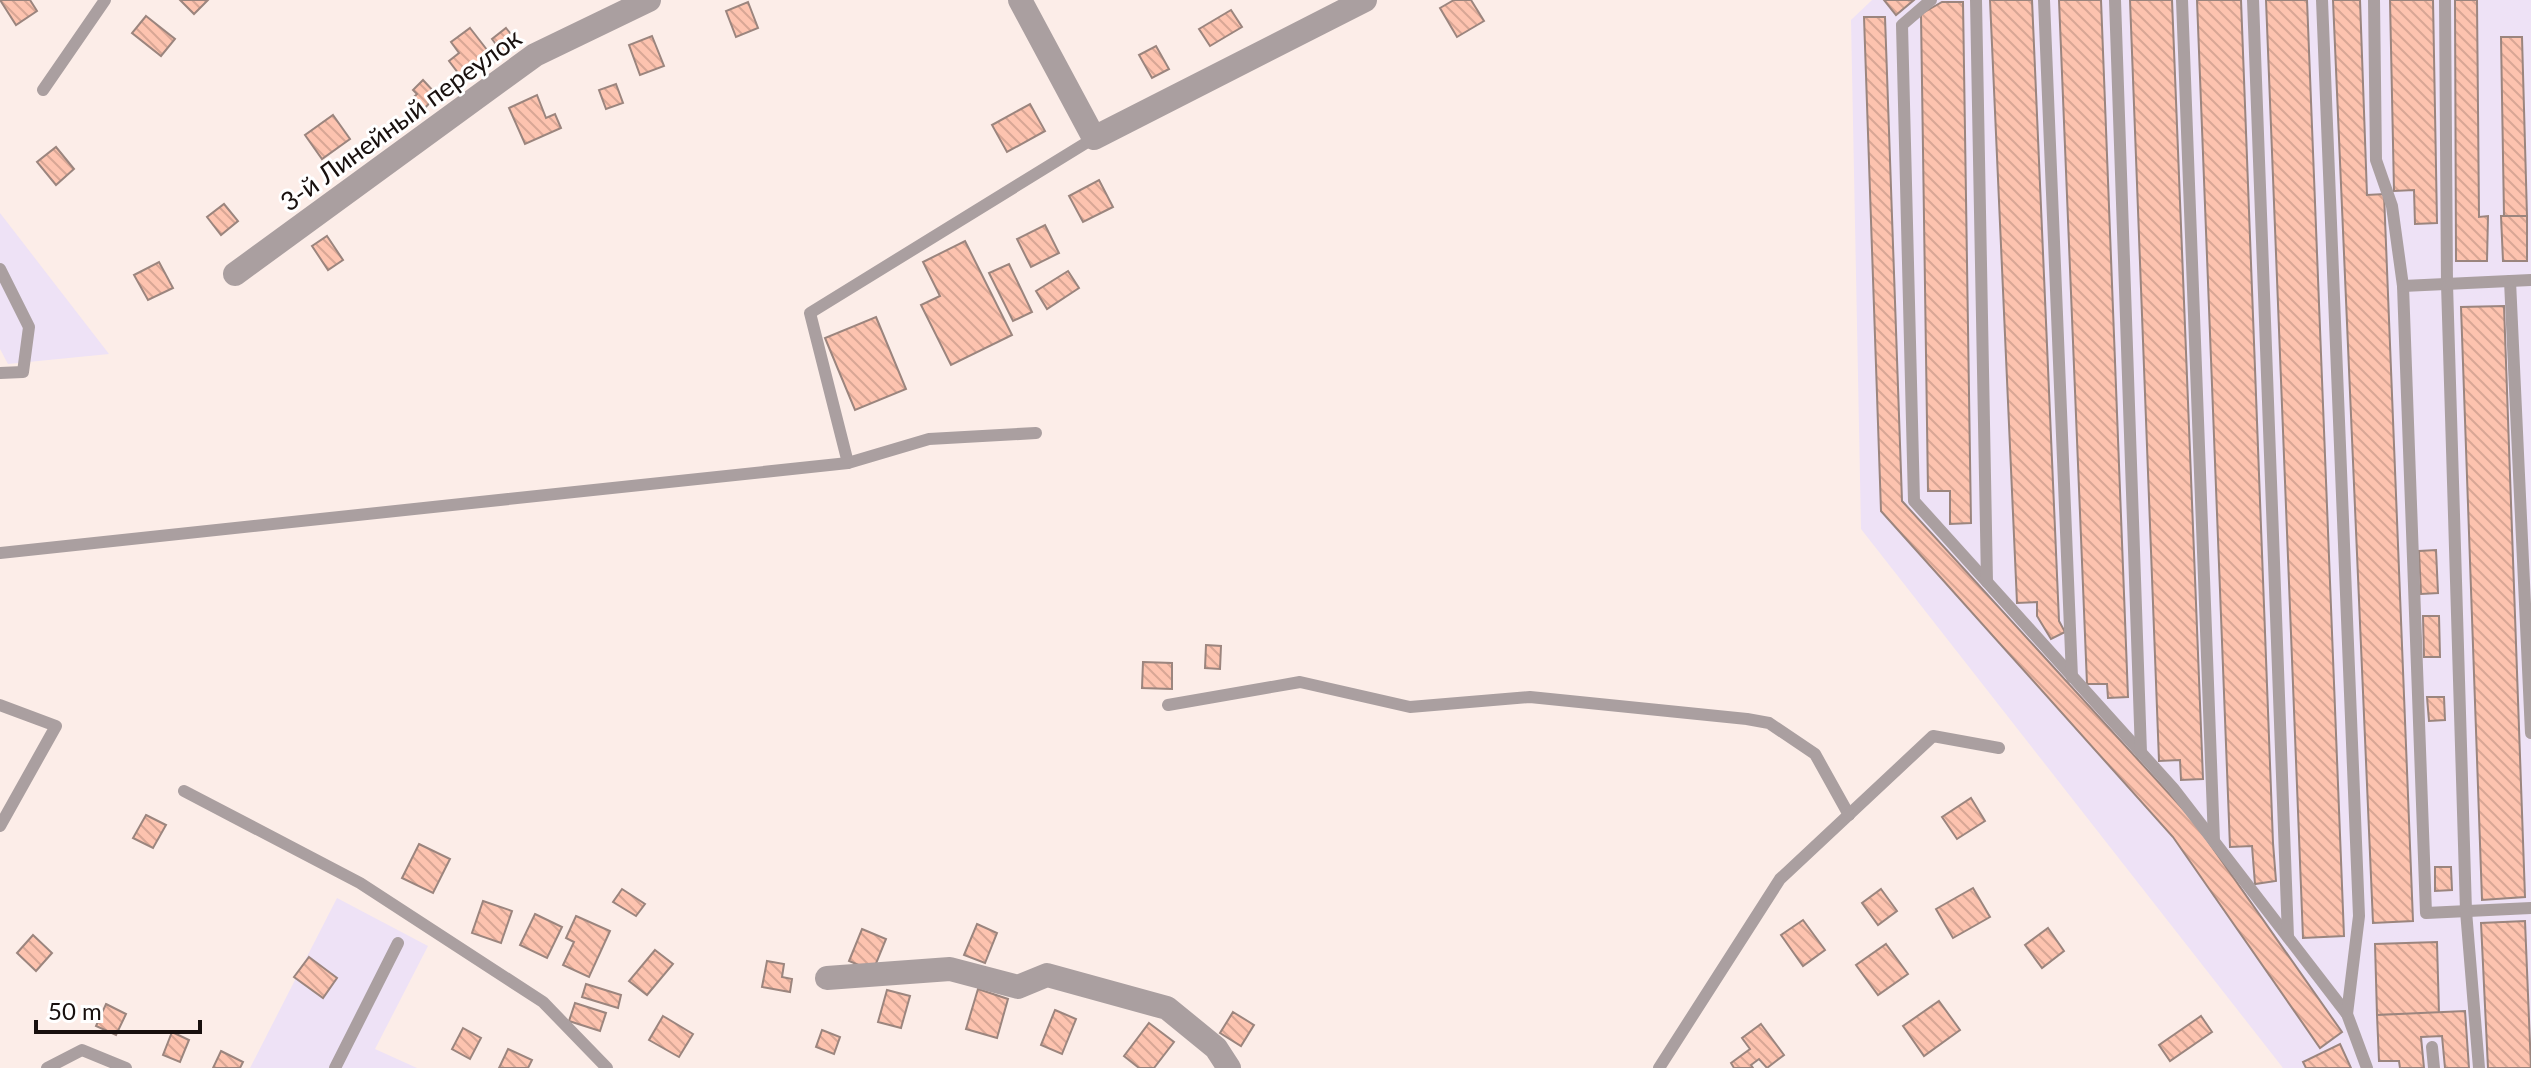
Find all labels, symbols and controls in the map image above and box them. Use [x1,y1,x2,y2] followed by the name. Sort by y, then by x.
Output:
[274,21,528,217] street label: 3-й Линейный переулок
[36,984,200,1034] scale bar
[48,996,102,1025] text: 50 m

